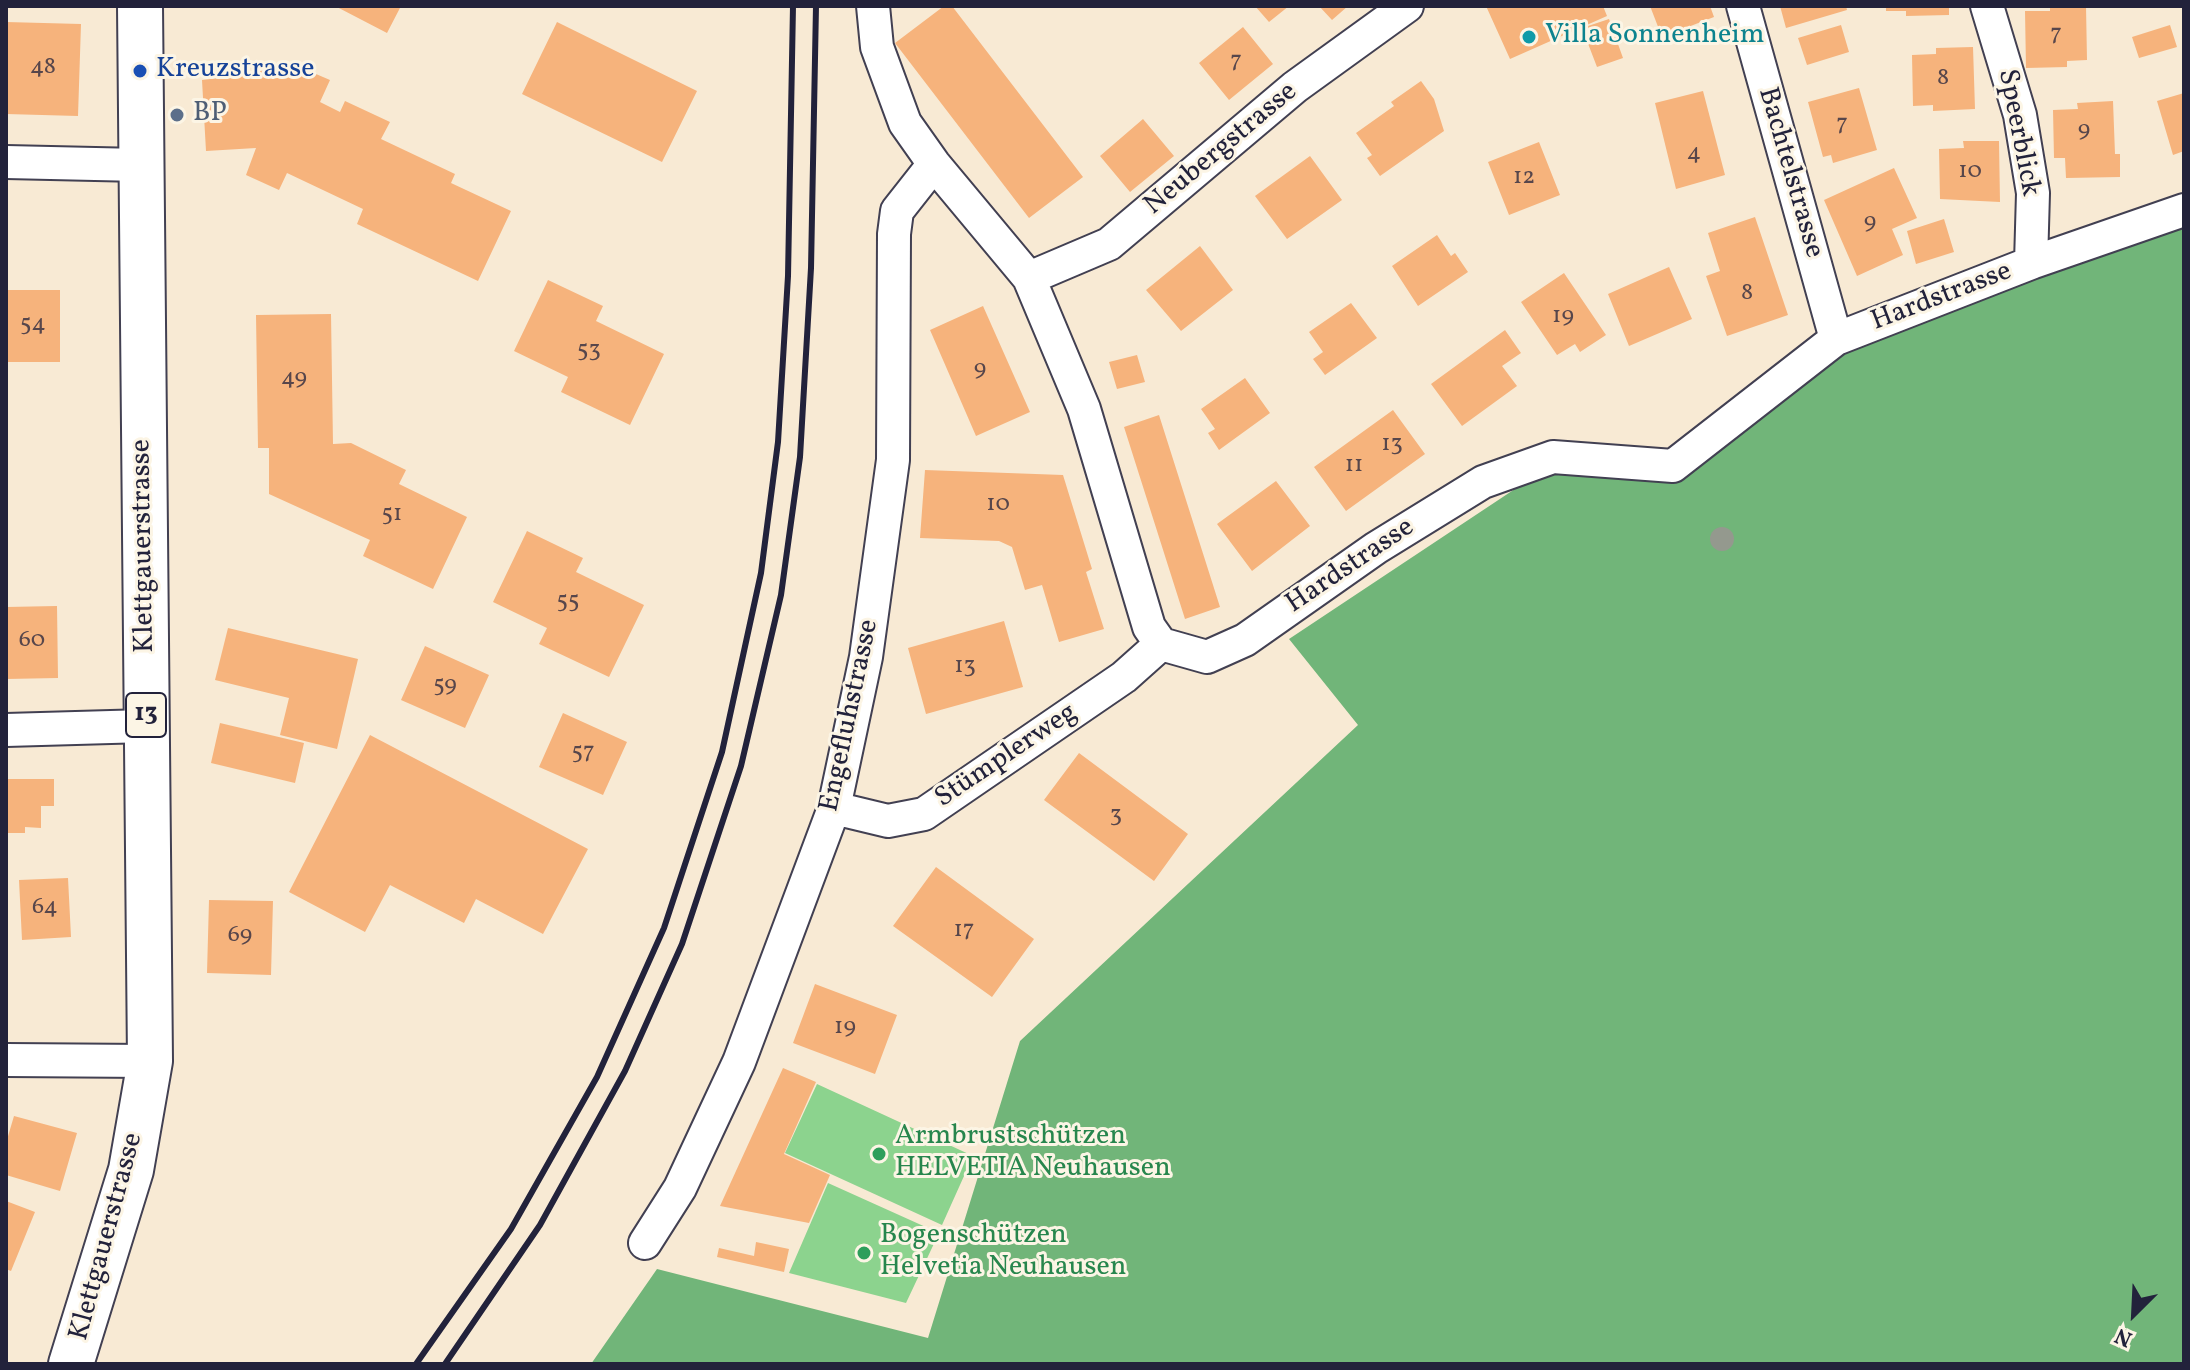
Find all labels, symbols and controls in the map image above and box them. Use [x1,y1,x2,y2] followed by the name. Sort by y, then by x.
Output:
[1545,20,1764,54] place label: Villa Sonnenheim
[2050,22,2062,50] house number: 7
[1520,28,1538,46] marker: Villa Sonnenheim
[1230,49,1242,77] house number: 7
[156,54,315,88] place label: Kreuzstrasse
[30,55,56,83] house number: 48
[131,62,149,80] marker: Kreuzstrasse
[1937,66,1949,94] house number: 8
[1988,67,2046,199] street label: Speerblick
[1139,76,1305,224] street label: Neubergstrasse
[1749,84,1829,262] street label: Bachtelstrasse
[193,98,227,132] place label: BP
[168,106,186,124] marker: BP
[1836,112,1848,140] house number: 7
[2078,118,2090,146] house number: 9
[1687,141,1701,169] house number: 4
[1958,159,1982,187] house number: 10
[1513,165,1535,193] house number: 12
[1864,210,1876,238] house number: 9
[1867,256,2017,340] street label: Hardstrasse
[1741,281,1753,309] house number: 8
[1552,304,1574,332] house number: 19
[20,312,46,340] house number: 54
[577,338,601,366] house number: 53
[974,357,986,385] house number: 9
[281,366,307,394] house number: 49
[1381,432,1403,460] house number: 13
[126,439,164,653] street label: Klettgauerstrasse
[1345,453,1363,481] house number: 11
[986,492,1010,520] house number: 10
[382,502,402,530] house number: 51
[1281,512,1421,622] street label: Hardstrasse
[556,589,580,617] house number: 55
[814,617,888,815] street label: Engefluhstrasse
[19,628,45,656] house number: 60
[954,654,976,682] house number: 13
[433,673,457,701] house number: 59
[126,693,166,737] road number: 13
[930,697,1084,817] street label: Stümplerweg
[571,740,595,768] house number: 57
[1110,803,1122,831] house number: 3
[32,895,58,923] house number: 64
[954,918,974,946] house number: 17
[228,923,252,951] house number: 69
[834,1015,856,1043] house number: 19
[895,1121,1171,1187] place label: Armbrustschützen HELVETIA Neuhausen
[64,1129,152,1345] street label: Klettgauerstrasse
[870,1145,888,1163] marker: Armbrustschützen HELVETIA Neuhausen
[880,1220,1127,1286] place label: Bogenschützen Helvetia Neuhausen
[855,1244,873,1262] marker: Bogenschützen Helvetia Neuhausen
[2094,1274,2174,1354] north arrow
[2110,1319,2138,1354] text: N

